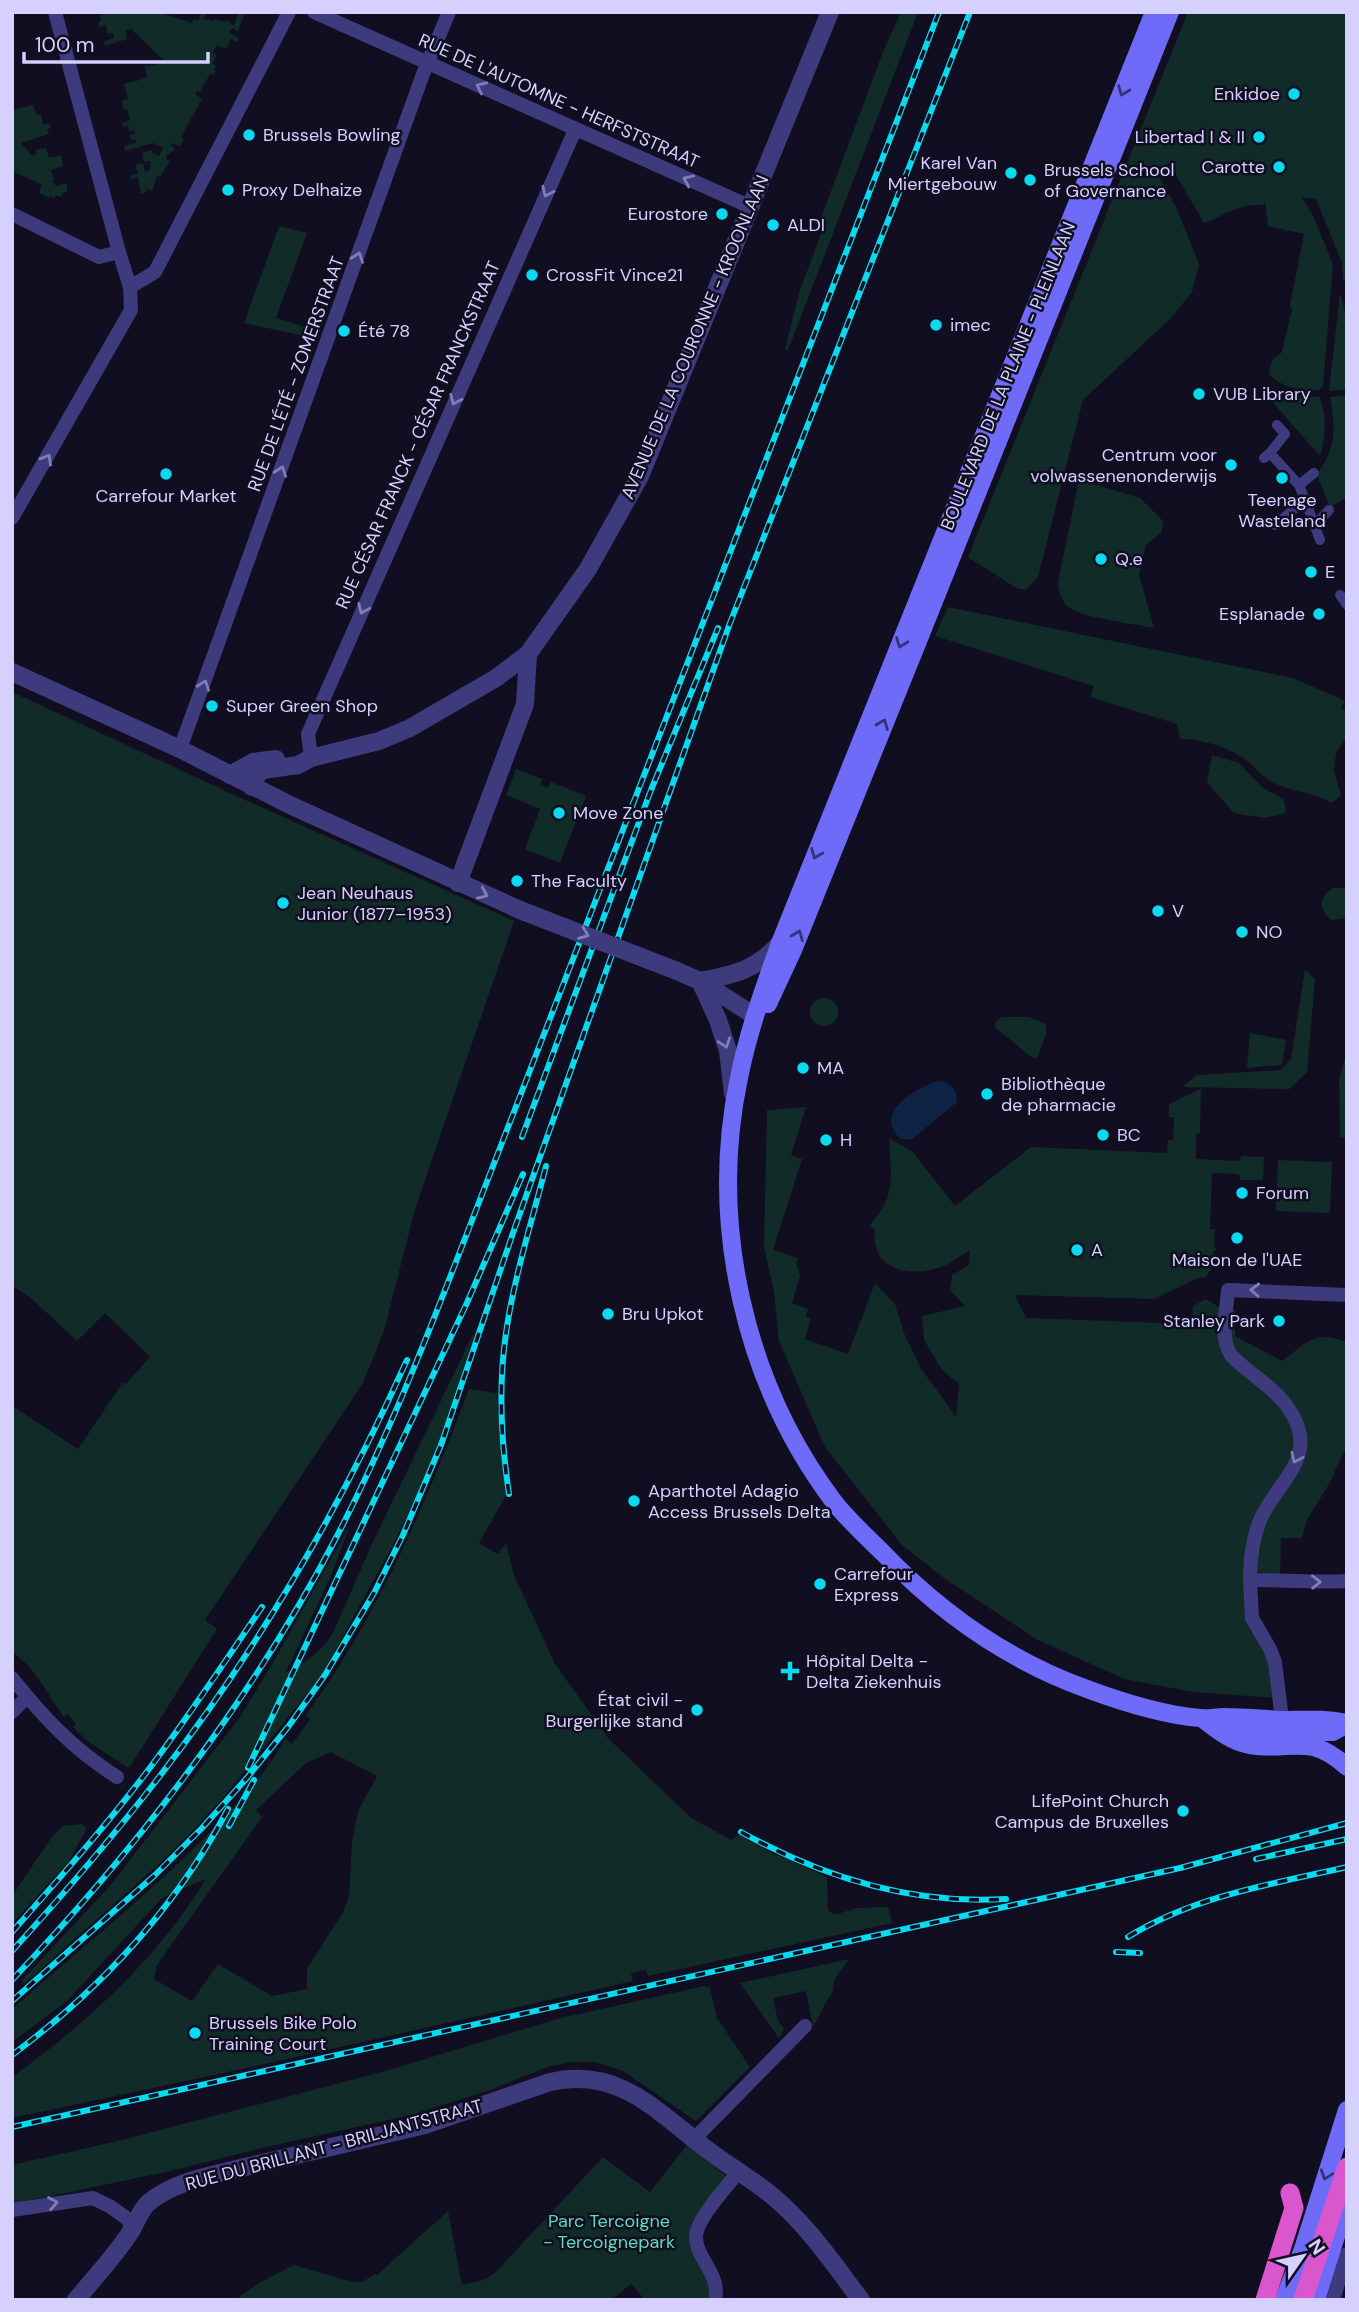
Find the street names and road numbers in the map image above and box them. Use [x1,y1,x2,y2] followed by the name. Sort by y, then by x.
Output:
[415,28,703,174] street label: RUE DE L'AUTOMNE - HERFSTSTRAAT
[616,171,774,503] street label: AVENUE DE LA COURONNE - KROONLAAN
[935,218,1081,534] street label: BOULEVARD DE LA PLAINE - PLEINLAAN
[242,253,350,495] street label: RUE DE L'ÉTÉ - ZOMERSTRAAT
[330,257,506,613] street label: RUE CÉSAR FRANCK - CÉSAR FRANCKSTRAAT
[183,2094,485,2196] street label: RUE DU BRILLANT - BRILJANTSTRAAT

